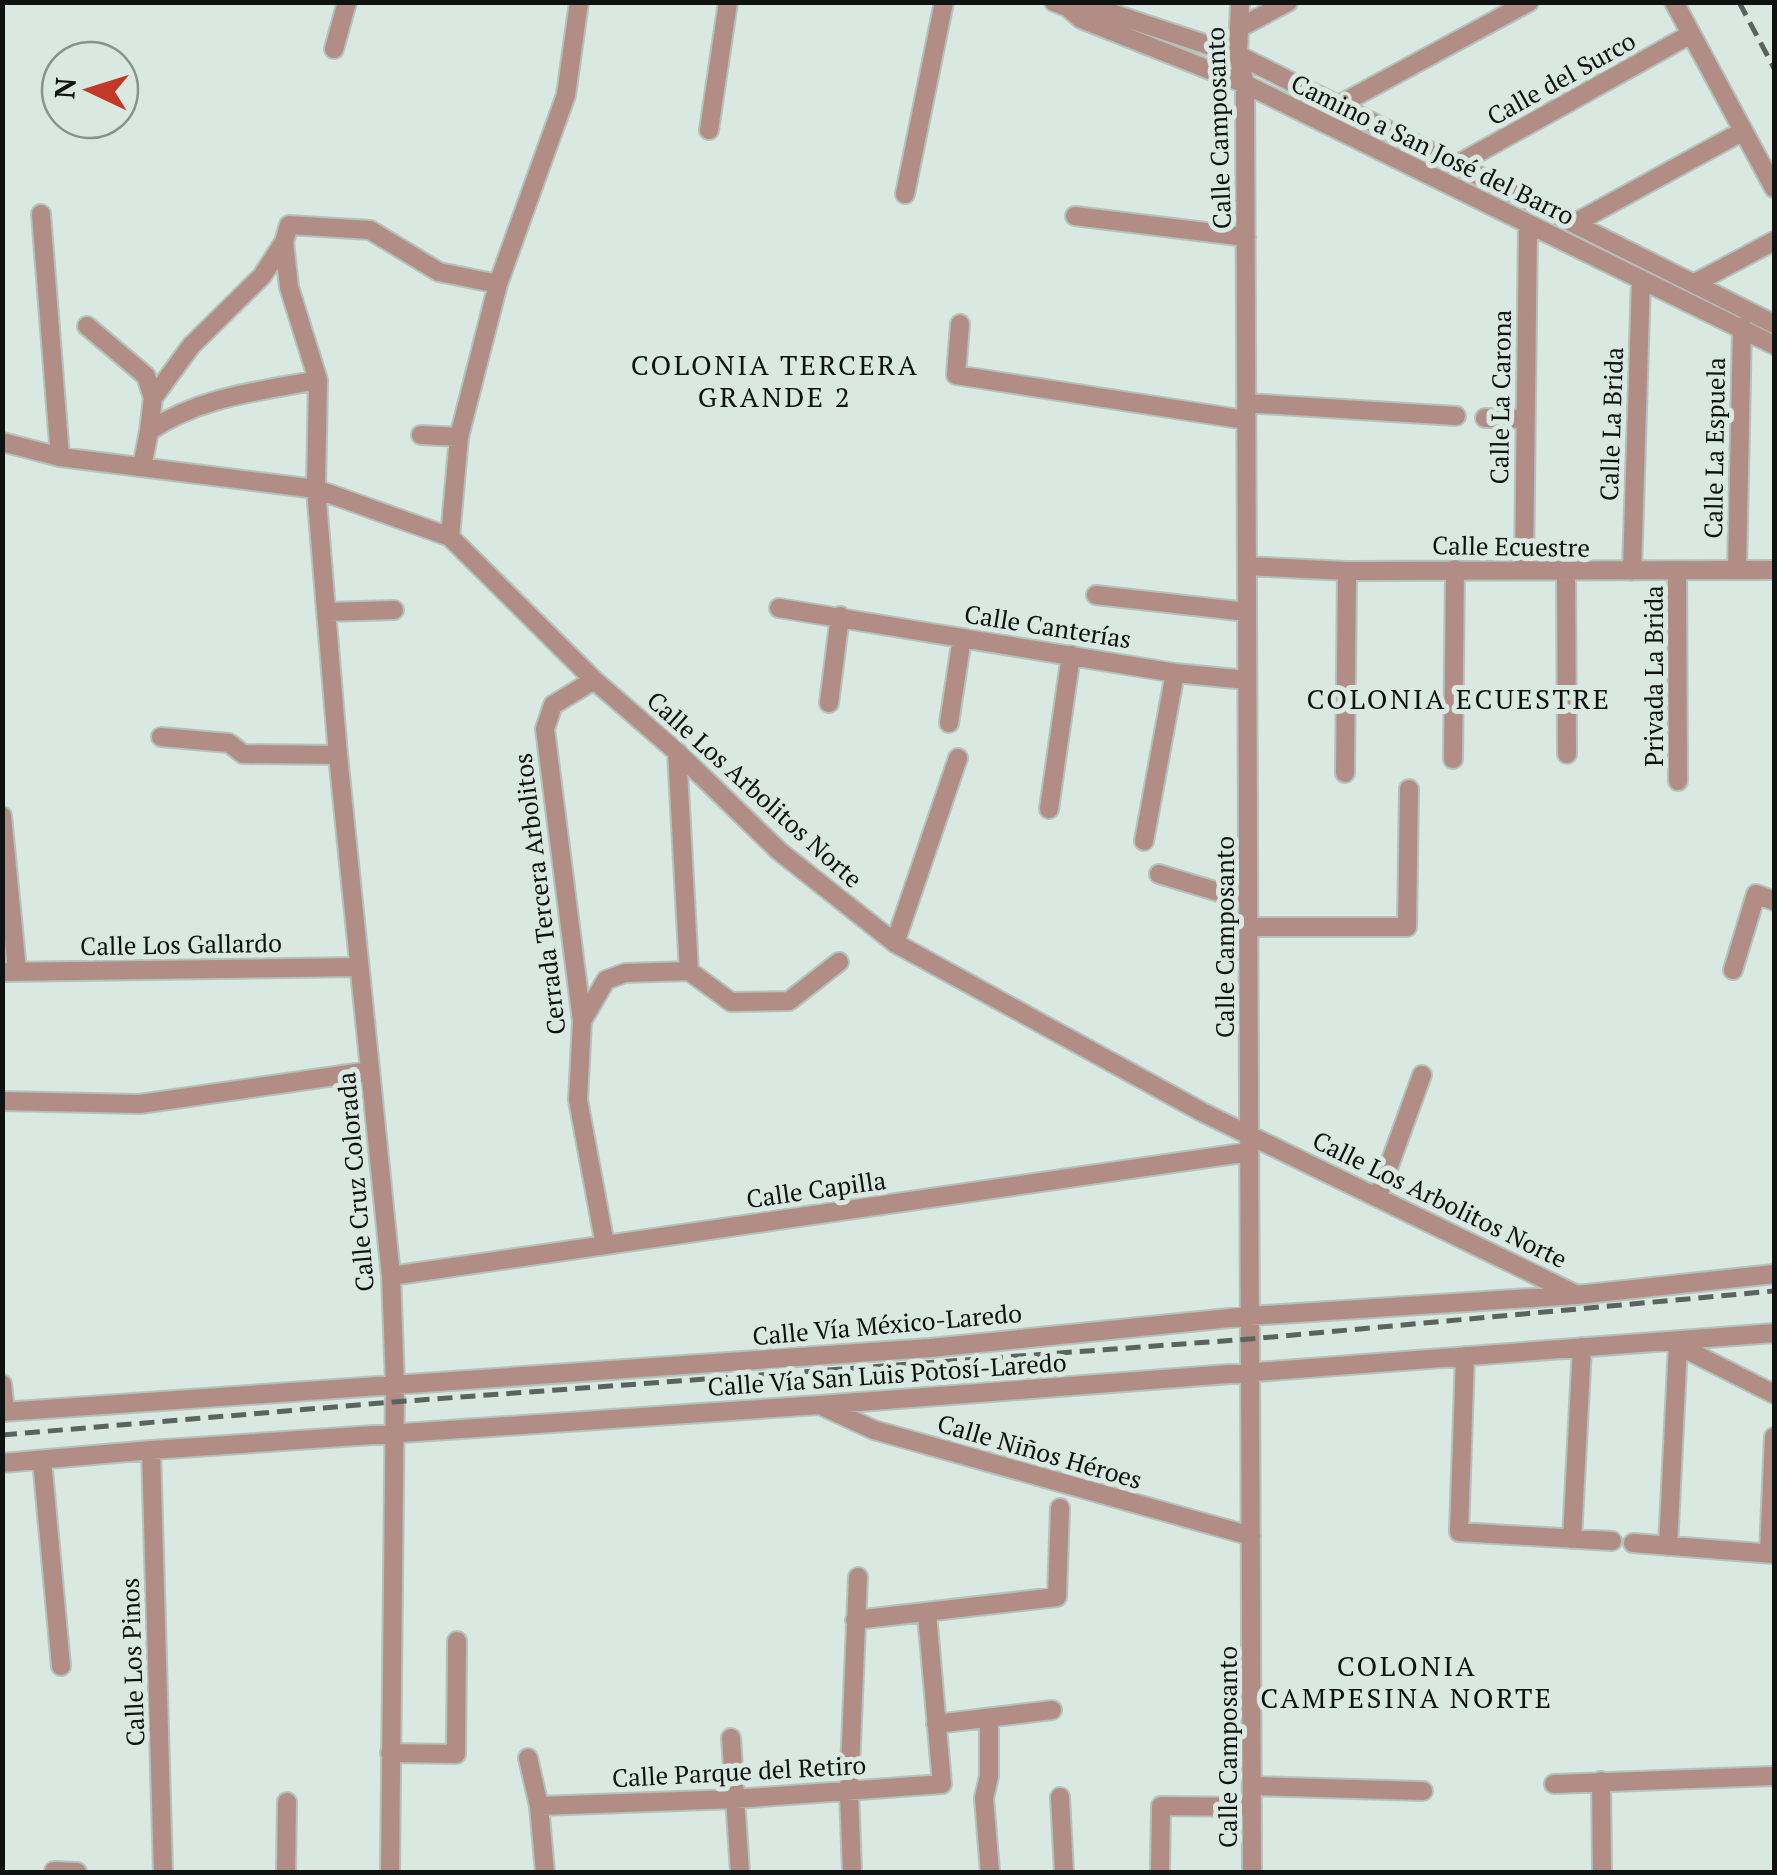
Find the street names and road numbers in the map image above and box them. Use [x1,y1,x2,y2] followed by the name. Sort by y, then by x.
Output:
[1481,24,1641,132] street label: Calle del Surco
[1198,26,1238,230] street label: Calle Camposanto
[1286,66,1580,232] street label: Camino a San José del Barro
[1482,309,1518,485] street label: Calle La Carona
[1592,346,1630,501] street label: Calle La Brida
[1696,357,1732,539] street label: Calle La Espuela
[1432,528,1590,564] street label: Calle Ecuestre
[1637,585,1670,767] street label: Privada La Brida
[962,597,1134,655] street label: Calle Canterías
[640,683,870,895] street label: Calle Los Arbolitos Norte
[505,751,573,1037] street label: Cerrada Tercera Arbolitos
[1208,836,1241,1038] street label: Calle Camposanto
[80,926,282,962] street label: Calle Los Gallardo
[329,1071,381,1293] street label: Calle Cruz Colorada
[1307,1123,1573,1275] street label: Calle Los Arbolitos Norte
[744,1163,888,1215] street label: Calle Capilla
[751,1296,1023,1352] street label: Calle Vía México-Laredo
[707,1345,1067,1403] street label: Calle Vía San Luis Potosí-Laredo
[934,1406,1146,1496] street label: Calle Niños Héroes
[113,1577,151,1747] street label: Calle Los Pinos
[1211,1646,1244,1848] street label: Calle Camposanto
[611,1748,867,1794] street label: Calle Parque del Retiro

